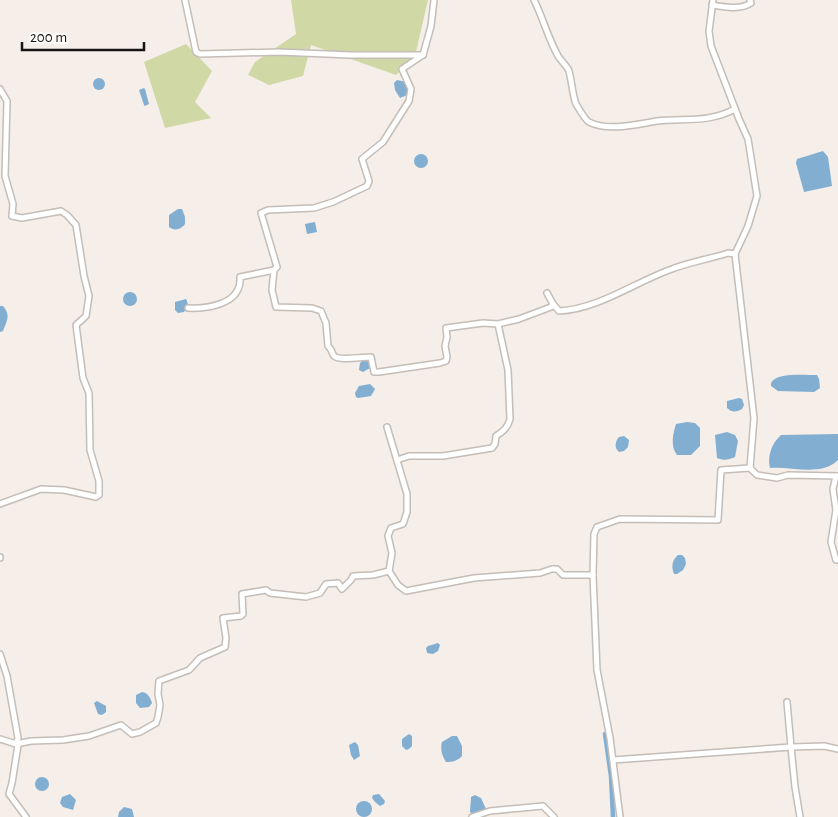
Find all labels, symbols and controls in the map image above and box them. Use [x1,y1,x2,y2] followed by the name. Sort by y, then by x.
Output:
[22,20,145,52] scale bar
[30,30,67,45] text: 200 m

